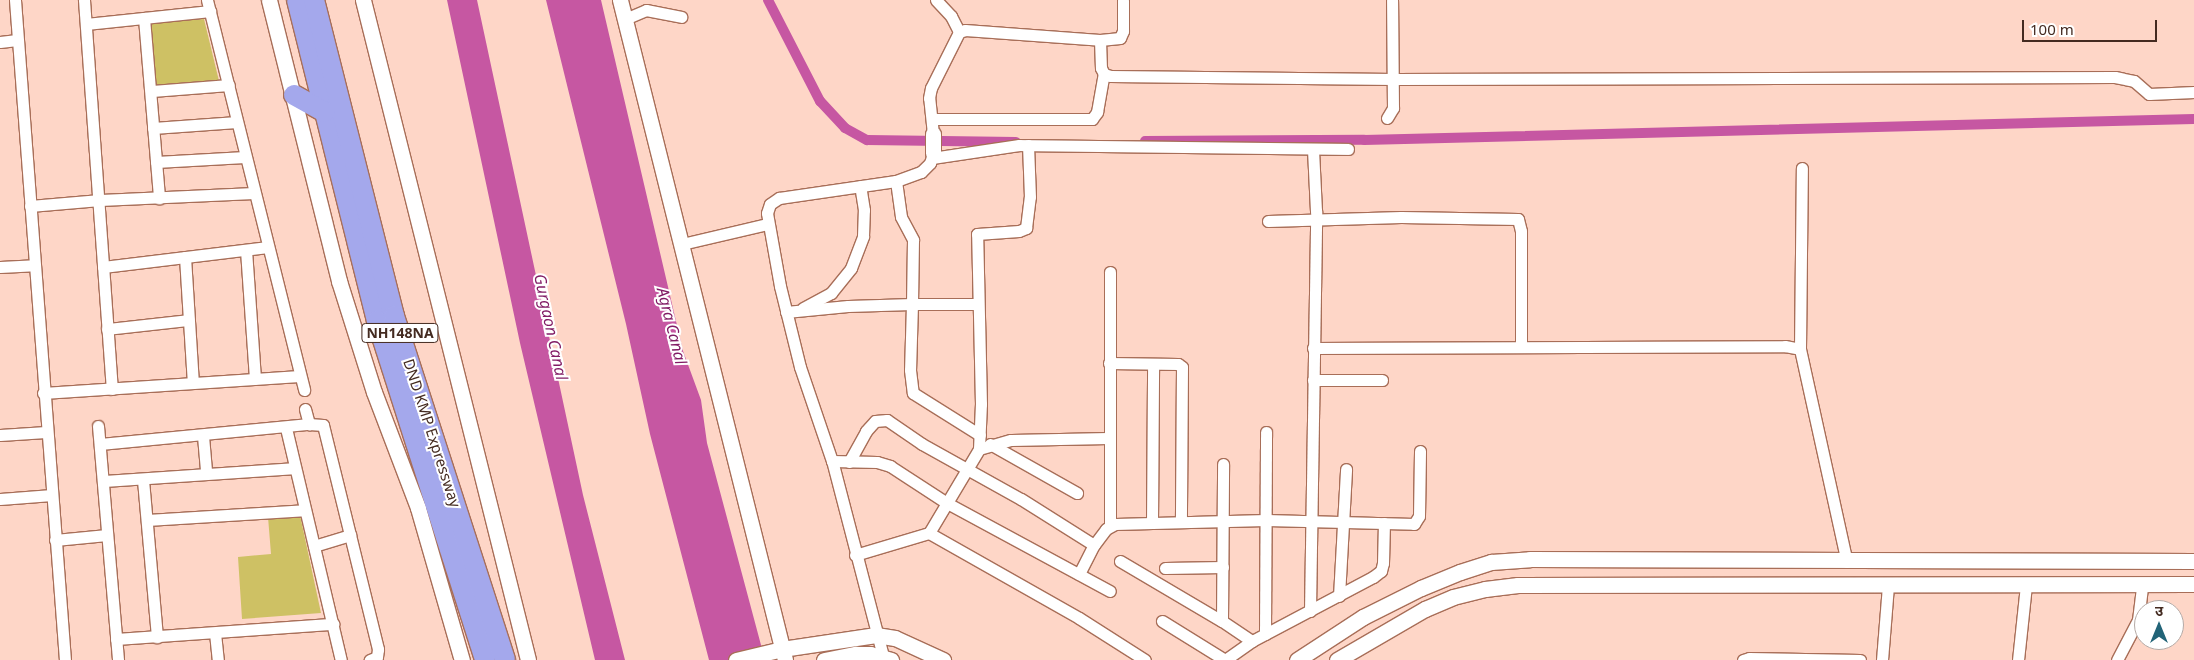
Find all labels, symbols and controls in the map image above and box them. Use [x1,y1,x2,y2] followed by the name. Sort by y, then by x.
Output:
[2024,10,2159,42] scale bar
[2030,19,2074,39] text: 100 m
[530,272,572,382] water label: Gurgaon Canal
[653,286,691,366] water label: Agra Canal
[361,322,439,344] road number: NH148NA
[399,356,465,510] street label: DND KMP Expressway
[2134,600,2184,650] north arrow
[2155,601,2163,620] text: उ

